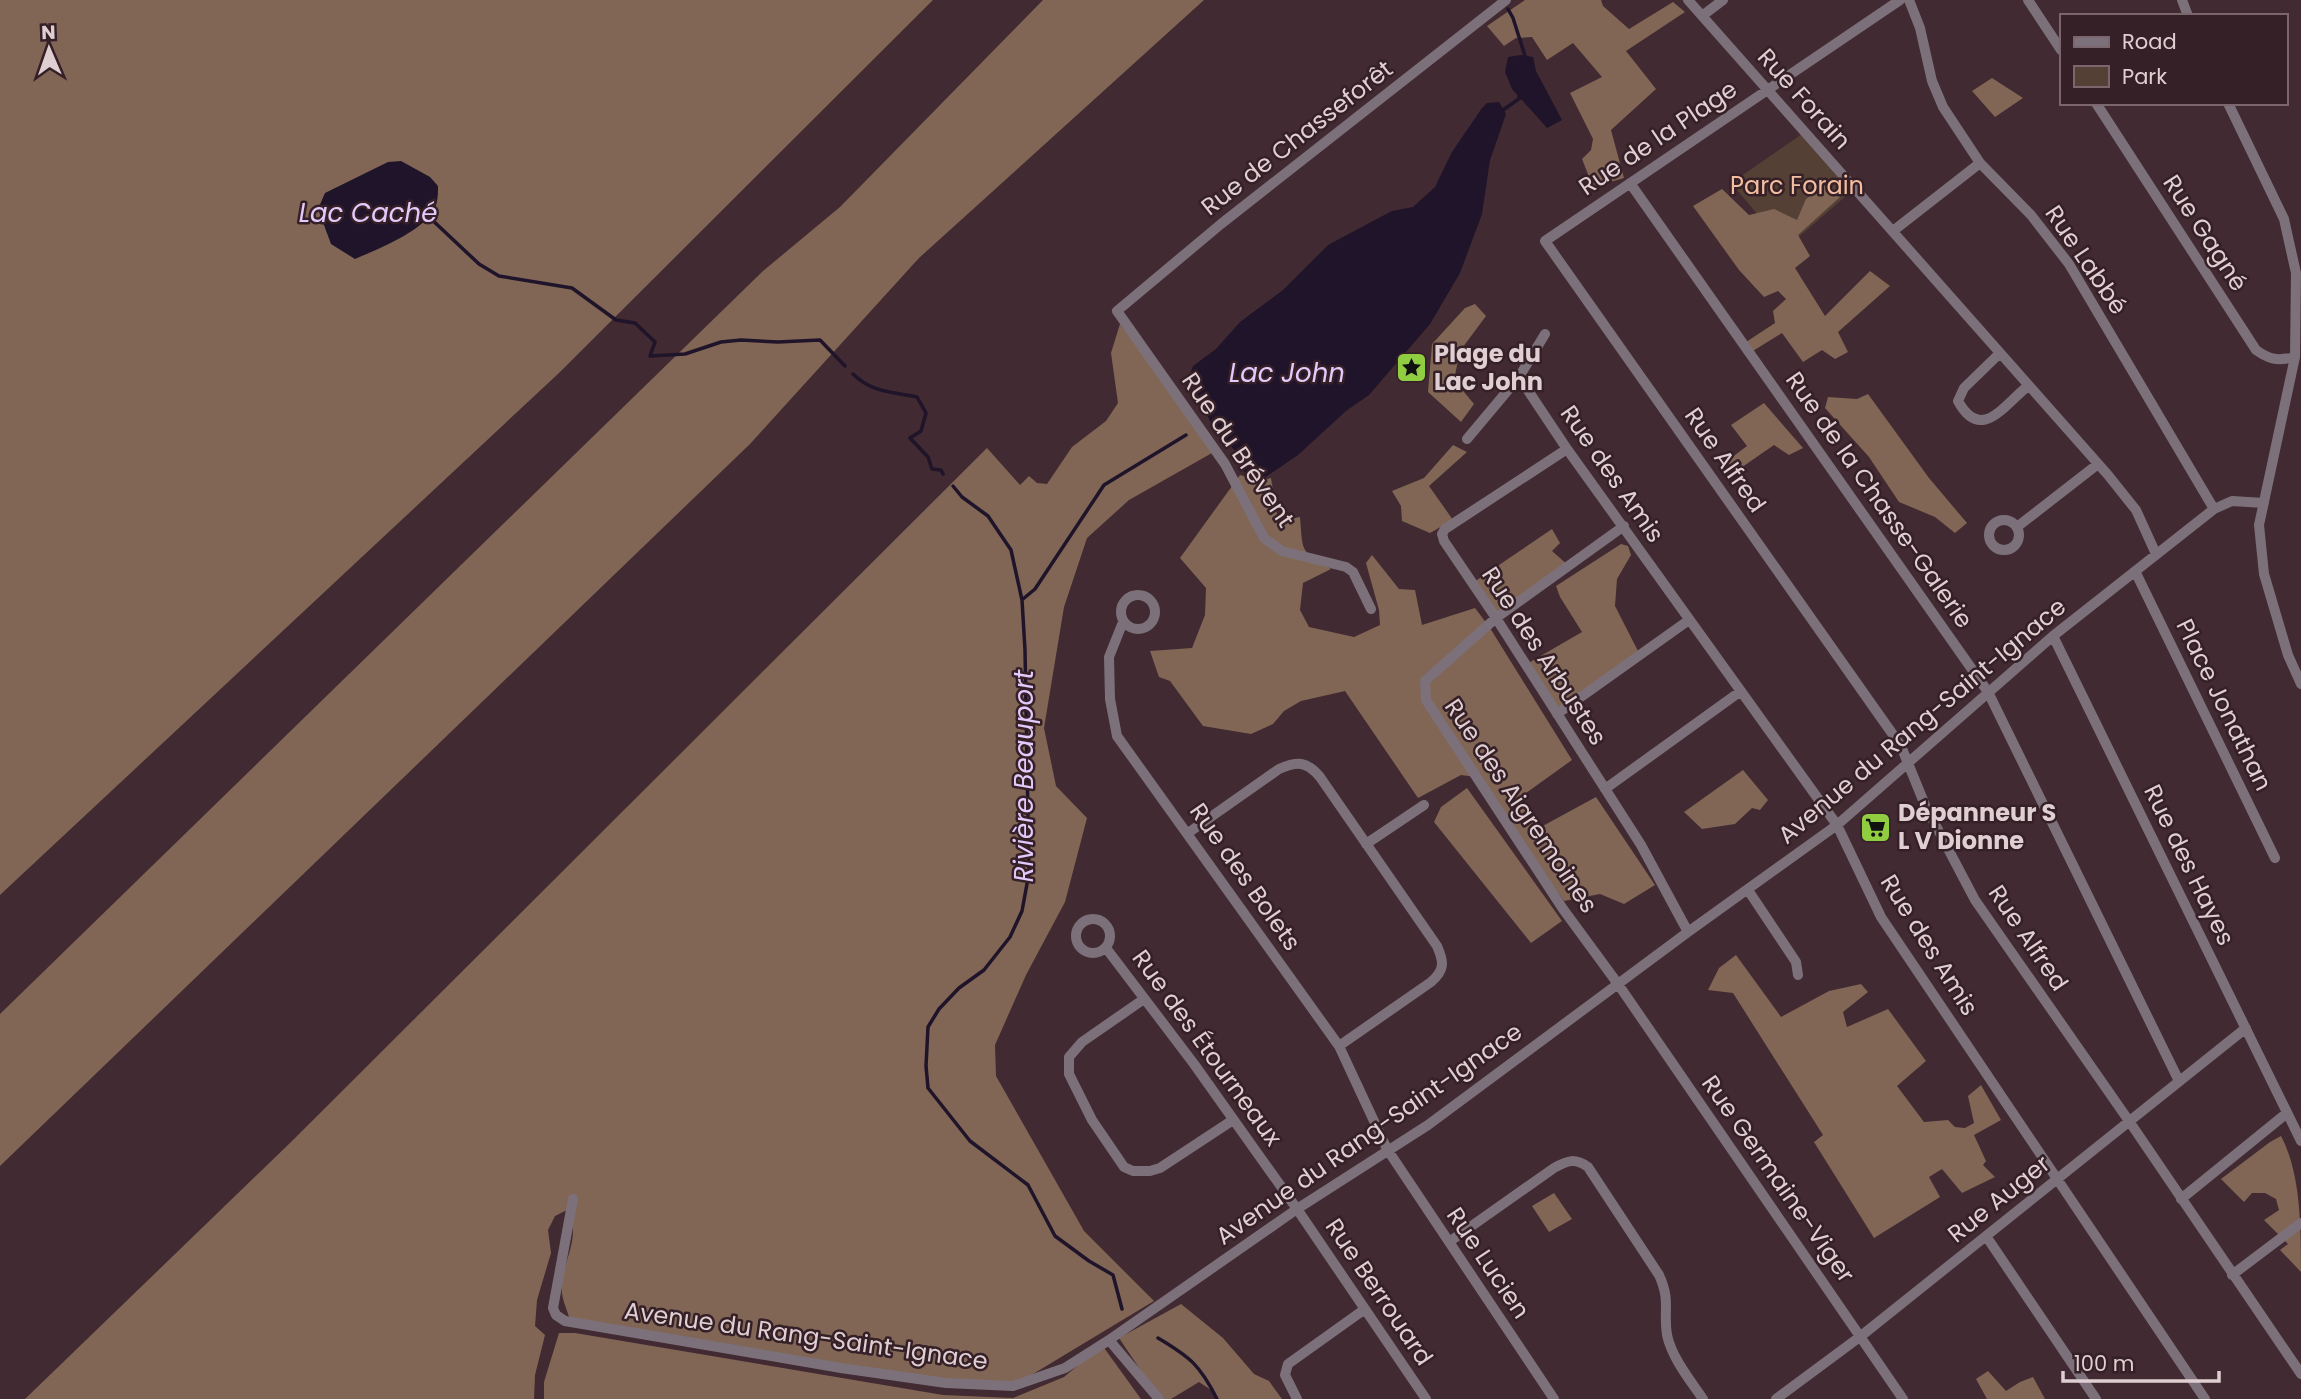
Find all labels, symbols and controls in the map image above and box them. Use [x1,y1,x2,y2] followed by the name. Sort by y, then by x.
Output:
[14,14,84,84] north arrow
[2060,14,2287,105] legend
[41,19,56,46] text: N
[2122,27,2177,56] text: Road
[1750,41,1859,156] street label: Rue Forain
[1194,52,1399,223] street label: Rue de Chasseforêt
[2122,62,2167,91] text: Park
[1572,72,1743,203] street label: Rue de la Plage
[2155,168,2255,297] street label: Rue Gagné
[1730,169,1864,202] park label: Parc Forain
[299,195,437,231] water label: Lac Caché
[2038,199,2135,321] street label: Rue Labbé
[1434,337,1543,398] place label: Plage du Lac John
[1394,351,1428,385] place icon: Plage du Lac John
[1229,355,1345,391] water label: Lac John
[1778,365,1981,635] street label: Rue de la Chasse-Galerie
[1174,366,1302,534] street label: Rue du Brévent
[1553,398,1672,549] street label: Rue des Amis
[1677,401,1774,519] street label: Rue Alfred
[1474,560,1615,751] street label: Rue des Arbustes
[1771,590,2073,851] street label: Avenue du Rang-Saint-Ignace
[2169,613,2280,796] street label: Place Jonathan
[1006,669,1042,882] water label: Rivière Beauport
[1437,692,1606,919] street label: Rue des Aigremoines
[2136,779,2243,951] street label: Rue des Hayes
[1182,796,1309,957] street label: Rue des Bolets
[1898,796,2056,857] place label: Dépanneur S L V Dionne
[1858,810,1892,844] supermarket icon: Dépanneur S L V Dionne
[1873,868,1986,1022] street label: Rue des Amis
[1981,878,2076,997] street label: Rue Alfred
[1125,943,1290,1153] street label: Rue des Étourneaux
[1209,1015,1528,1252] street label: Avenue du Rang-Saint-Ignace
[1694,1068,1863,1289] street label: Rue Germaine-Viger
[1941,1147,2057,1250] street label: Rue Auger
[1439,1201,1538,1325] street label: Rue Lucien
[1318,1212,1441,1372] street label: Rue Berrouard
[622,1294,990,1377] street label: Avenue du Rang-Saint-Ignace
[2063,1340,2219,1384] scale bar
[2074,1349,2134,1378] text: 100 m

